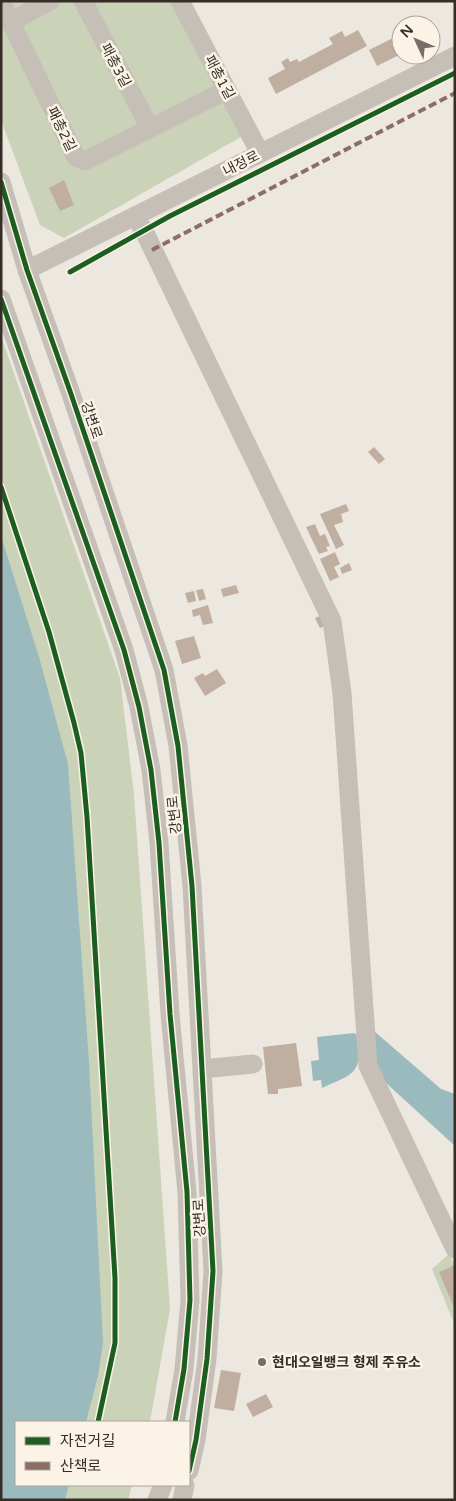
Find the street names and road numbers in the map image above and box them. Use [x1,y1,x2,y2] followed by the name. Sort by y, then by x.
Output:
[97,40,134,90] street label: 패총3길
[201,52,238,102] street label: 패총1길
[44,104,80,154] street label: 패총2길
[220,147,262,180] street label: 내정로
[77,399,106,441] street label: 강변로
[164,795,185,835] street label: 강변로
[190,1198,209,1238] street label: 강변로

